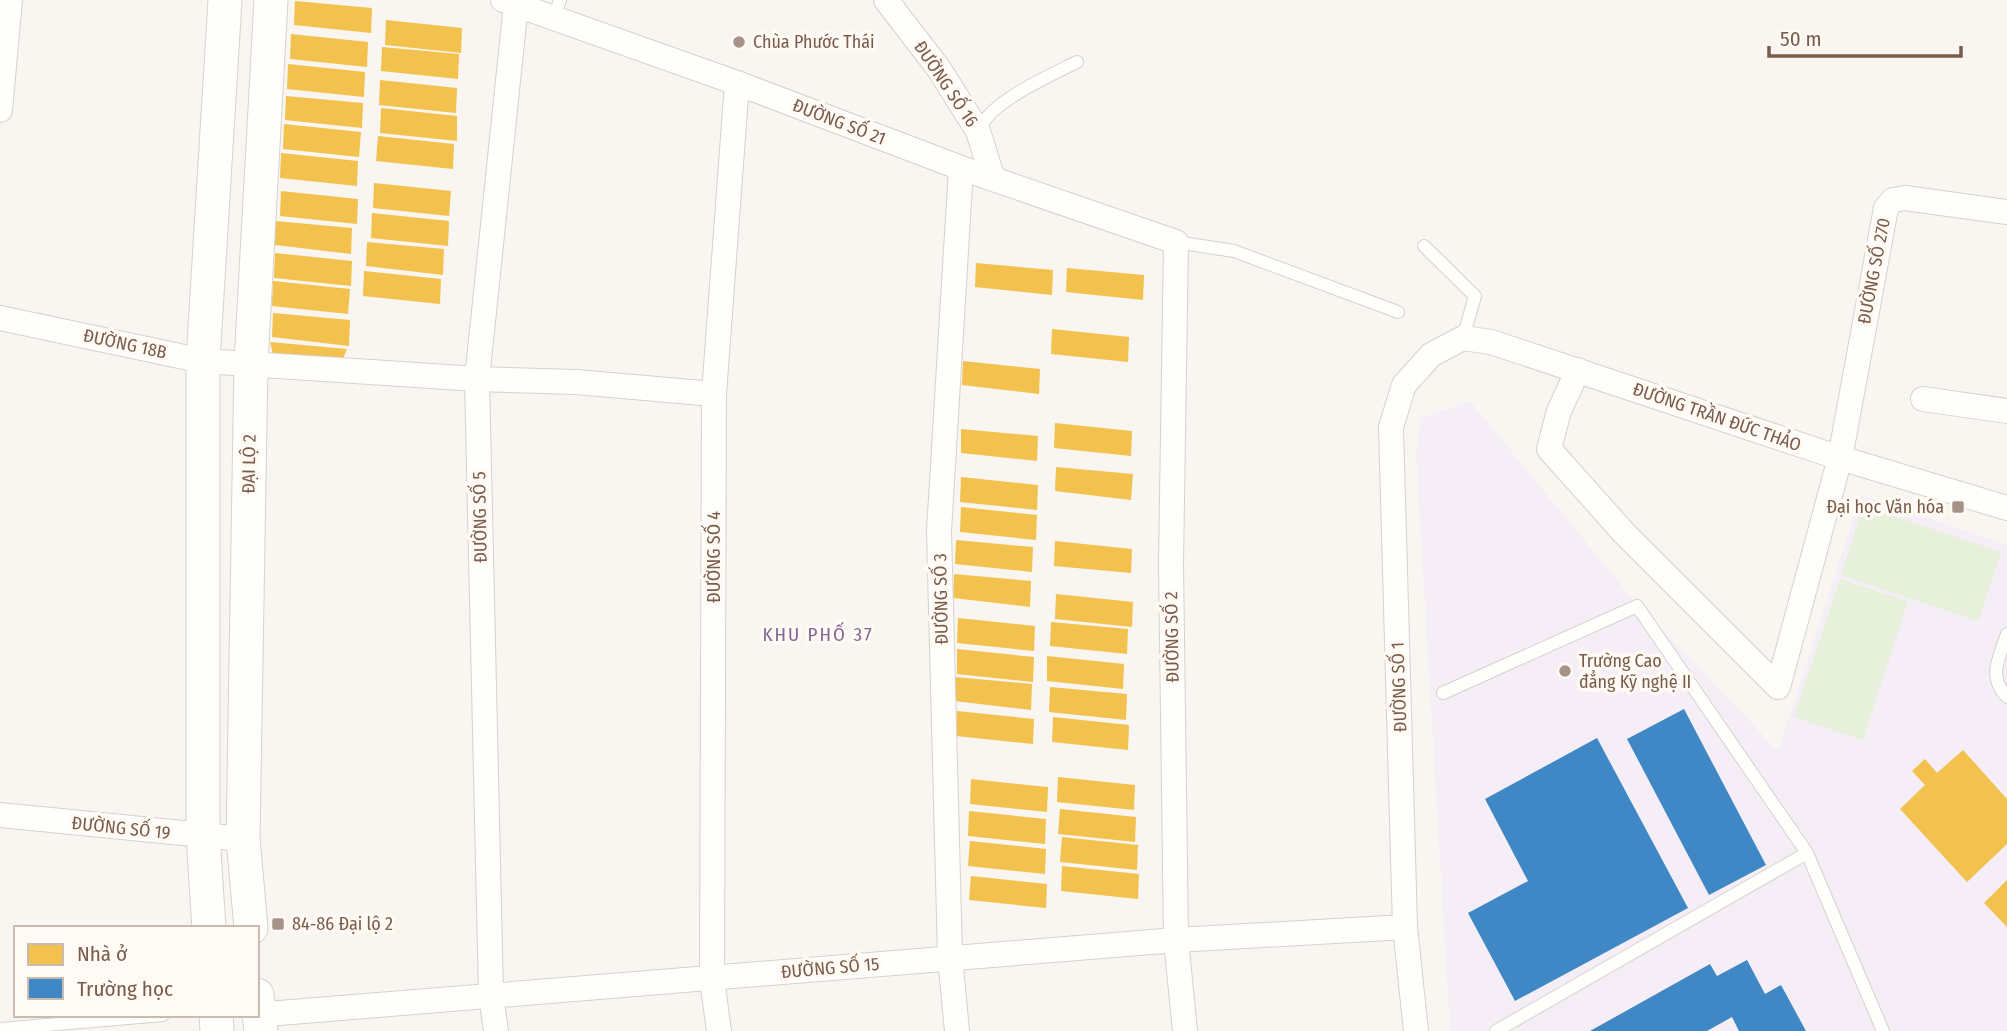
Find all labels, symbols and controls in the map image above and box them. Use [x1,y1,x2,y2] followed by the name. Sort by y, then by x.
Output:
[1769,14,1962,58] scale bar
[1780,26,1822,52] text: 50 m
[753,31,875,53] place label: Chùa Phước Thái
[731,34,747,50] marker: Chùa Phước Thái
[909,35,985,131] street label: ĐƯỜNG SỐ 16
[789,91,890,150] street label: ĐƯỜNG SỐ 21
[1850,216,1895,326] street label: ĐƯỜNG SỐ 270
[81,324,169,364] street label: ĐƯỜNG 18B
[1630,376,1805,456] street label: ĐƯỜNG TRẦN ĐỨC THẢO
[237,434,261,494] street label: ĐẠI LỘ 2
[465,471,492,563] street label: ĐƯỜNG SỐ 5
[1826,496,1944,518] place label: Đại học Văn hóa
[1950,499,1966,515] marker: Đại học Văn hóa
[700,511,725,603] street label: ĐƯỜNG SỐ 4
[926,553,953,645] street label: ĐƯỜNG SỐ 3
[1157,591,1184,683] street label: ĐƯỜNG SỐ 2
[762,621,874,646] district label: KHU PHỐ 37
[1383,641,1412,733] street label: ĐƯỜNG SỐ 1
[1579,650,1691,693] place label: Trường Cao đẳng Kỹ nghệ II
[1557,663,1573,679] marker: Trường Cao đẳng Kỹ nghệ II
[71,809,172,844] street label: ĐƯỜNG SỐ 19
[292,913,393,935] place label: 84-86 Đại lộ 2
[270,916,286,932] marker: 84-86 Đại lộ 2
[14,926,259,1017] legend
[77,941,128,967] text: Nhà ở
[780,950,880,983] street label: ĐƯỜNG SỐ 15
[77,976,173,1002] text: Trường học

